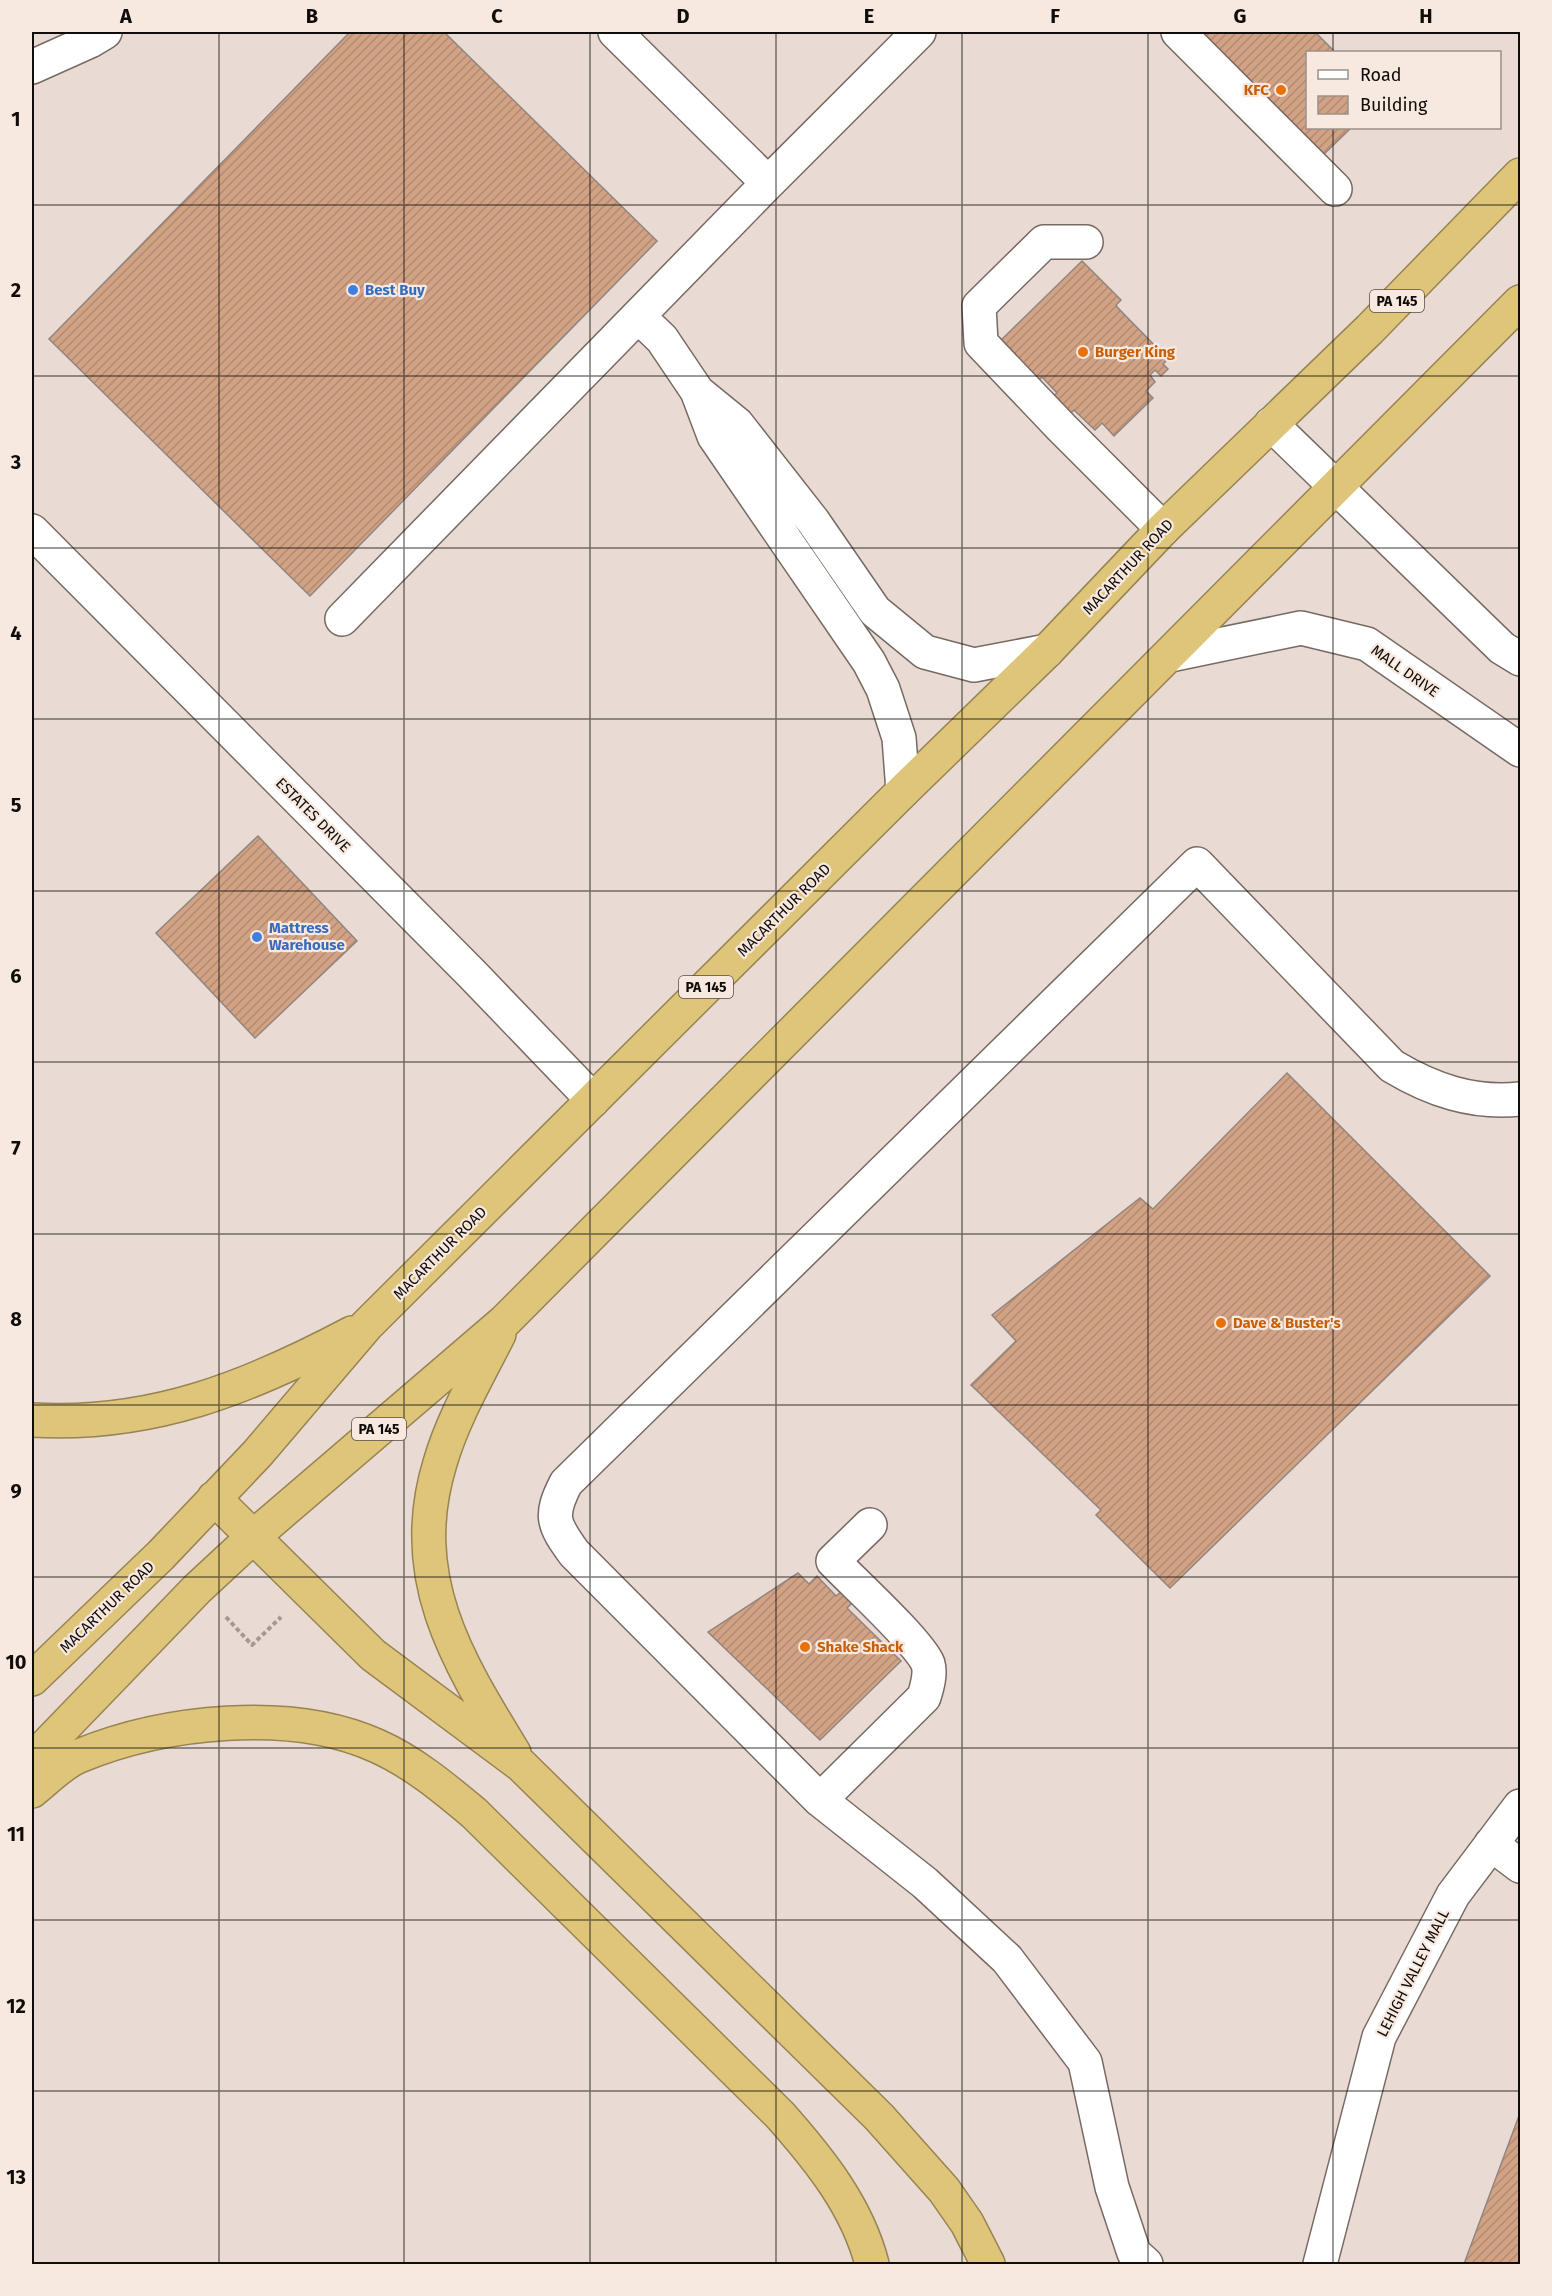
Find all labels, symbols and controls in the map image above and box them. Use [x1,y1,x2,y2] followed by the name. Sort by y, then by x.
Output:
[119,4,133,28] text: A
[306,4,318,28] text: B
[491,4,503,28] text: C
[676,4,690,28] text: D
[864,4,874,28] text: E
[1050,4,1060,28] text: F
[1234,4,1246,28] text: G
[1419,4,1433,28] text: H
[1306,51,1501,129] legend
[1360,64,1402,86] text: Road
[1244,81,1269,99] place label: KFC
[1274,83,1288,97] marker: KFC
[1360,94,1428,116] text: Building
[11,107,21,131] text: 1
[11,278,21,302] text: 2
[365,281,425,299] place label: Best Buy
[346,283,360,297] marker: Best Buy
[1370,290,1424,312] road number: PA 145
[1095,343,1176,361] place label: Burger King
[1076,345,1090,359] marker: Burger King
[10,450,21,474] text: 3
[1079,515,1177,619] street label: MACARTHUR ROAD
[10,621,22,645] text: 4
[1368,641,1442,701] street label: MALL DRIVE
[272,774,354,856] street label: ESTATES DRIVE
[11,793,22,817] text: 5
[734,860,834,960] street label: MACARTHUR ROAD
[269,919,345,954] place label: Mattress Warehouse
[250,930,264,944] marker: Mattress Warehouse
[10,964,22,988] text: 6
[679,976,733,998] road number: PA 145
[11,1136,21,1160] text: 7
[390,1203,490,1303] street label: MACARTHUR ROAD
[10,1307,22,1331] text: 8
[1233,1314,1341,1332] place label: Dave & Buster's
[1214,1316,1228,1330] marker: Dave & Buster's
[352,1418,406,1440] road number: PA 145
[10,1479,22,1503] text: 9
[56,1557,158,1657] street label: MACARTHUR ROAD
[817,1638,904,1656] place label: Shake Shack
[798,1640,812,1654] marker: Shake Shack
[6,1650,26,1674] text: 10
[7,1822,25,1846] text: 11
[1373,1906,1453,2040] street label: LEHIGH VALLEY MALL
[6,1994,26,2018] text: 12
[6,2165,26,2189] text: 13

